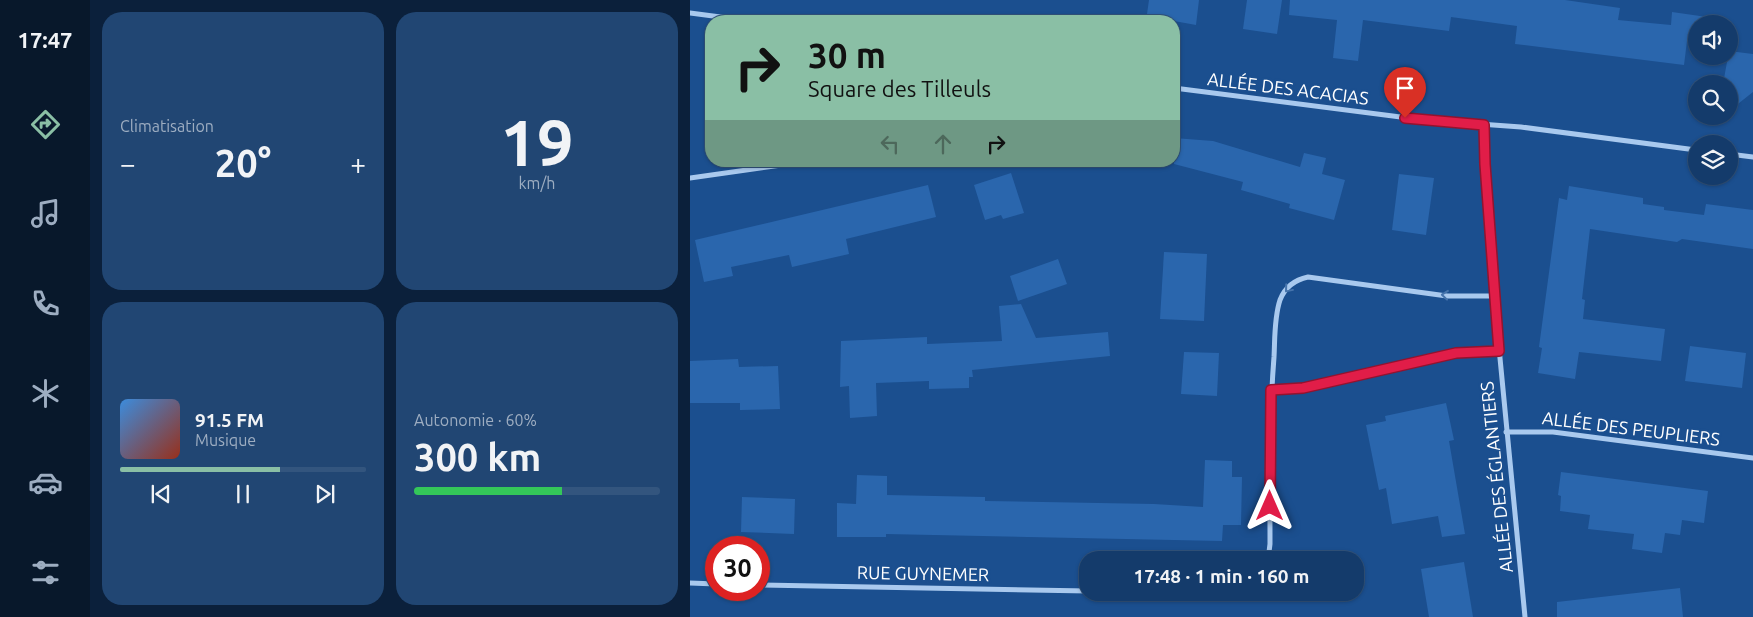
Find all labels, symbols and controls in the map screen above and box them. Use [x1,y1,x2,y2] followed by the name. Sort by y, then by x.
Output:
[1688,15,1738,185] map controls
[1688,15,1738,65] button: sound
[17,27,73,52] text: 17:47
[725,35,790,100] icon: right
[808,35,886,75] text: 30 m
[1206,67,1370,108] street label: ALLÉE DES ACACIAS
[1384,67,1426,118] pin
[1391,74,1419,102] icon: arrive
[1688,75,1738,125] button: search
[808,76,991,101] text: Square des Tilleuls
[500,105,574,178] text: 19
[28,107,63,142] icon: directions
[120,117,214,135] text: Climatisation
[876,130,904,158] icon: left
[929,130,957,158] icon: ahead
[982,130,1010,158] icon: right
[1688,135,1738,185] button: layers
[215,142,271,184] text: 20°
[120,148,136,179] text: −
[350,148,366,179] text: +
[519,174,555,192] text: km/h
[28,196,63,231] icon: music
[1285,283,1294,292] one-way arrow
[28,286,63,321] icon: phone
[1441,290,1449,301] one-way arrow
[28,376,63,411] icon: climate
[1475,381,1516,574] street label: ALLÉE DES ÉGLANTIERS
[1541,406,1721,449] street label: ALLÉE DES PEUPLIERS
[195,409,264,431] text: 91.5 FM
[414,411,537,429] text: Autonomie · 60%
[195,431,256,449] text: Musique
[414,436,541,478] text: 300 km
[28,465,63,500] icon: car
[1243,479,1295,531] position arrow
[147,480,175,508] icon: previous
[229,480,257,508] icon: pause
[311,480,339,508] icon: next
[705,536,770,601] speed limit sign: 30
[28,555,63,590] icon: filters
[857,562,989,584] street label: RUE GUYNEMER
[1134,565,1309,587] text: 17:48 · 1 min · 160 m

